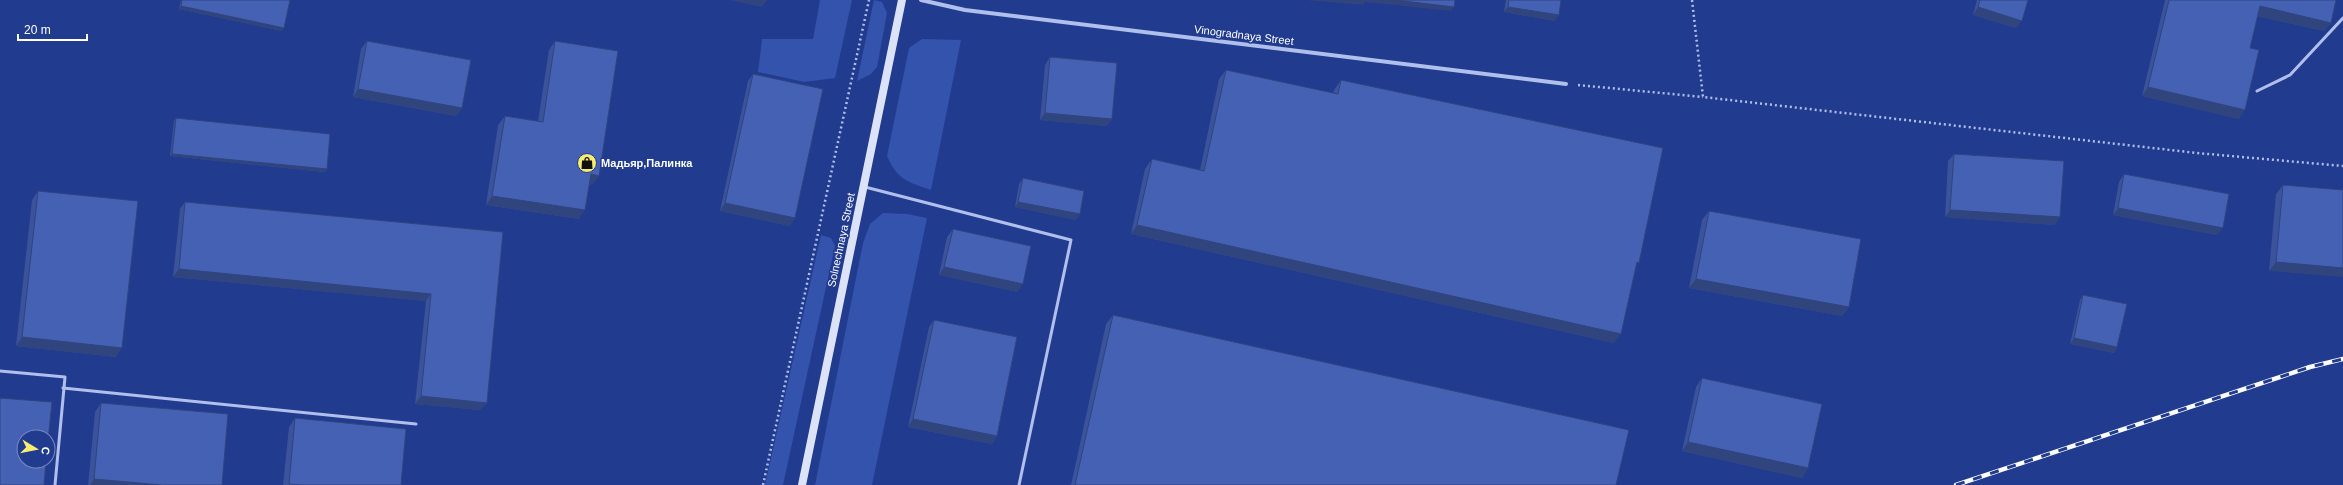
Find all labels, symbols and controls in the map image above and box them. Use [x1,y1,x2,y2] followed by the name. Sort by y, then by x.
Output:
[18,16,87,42] scale bar
[24,23,51,37] text: 20 m
[1194,23,1294,47] street label: Vinogradnaya Street
[576,152,598,174] shop icon: Мадьяр,Палинка
[601,157,693,169] place label: Мадьяр,Палинка
[825,192,857,288] street label: Solnechnaya Street
[16,429,56,469] north arrow
[39,446,52,456] text: С

